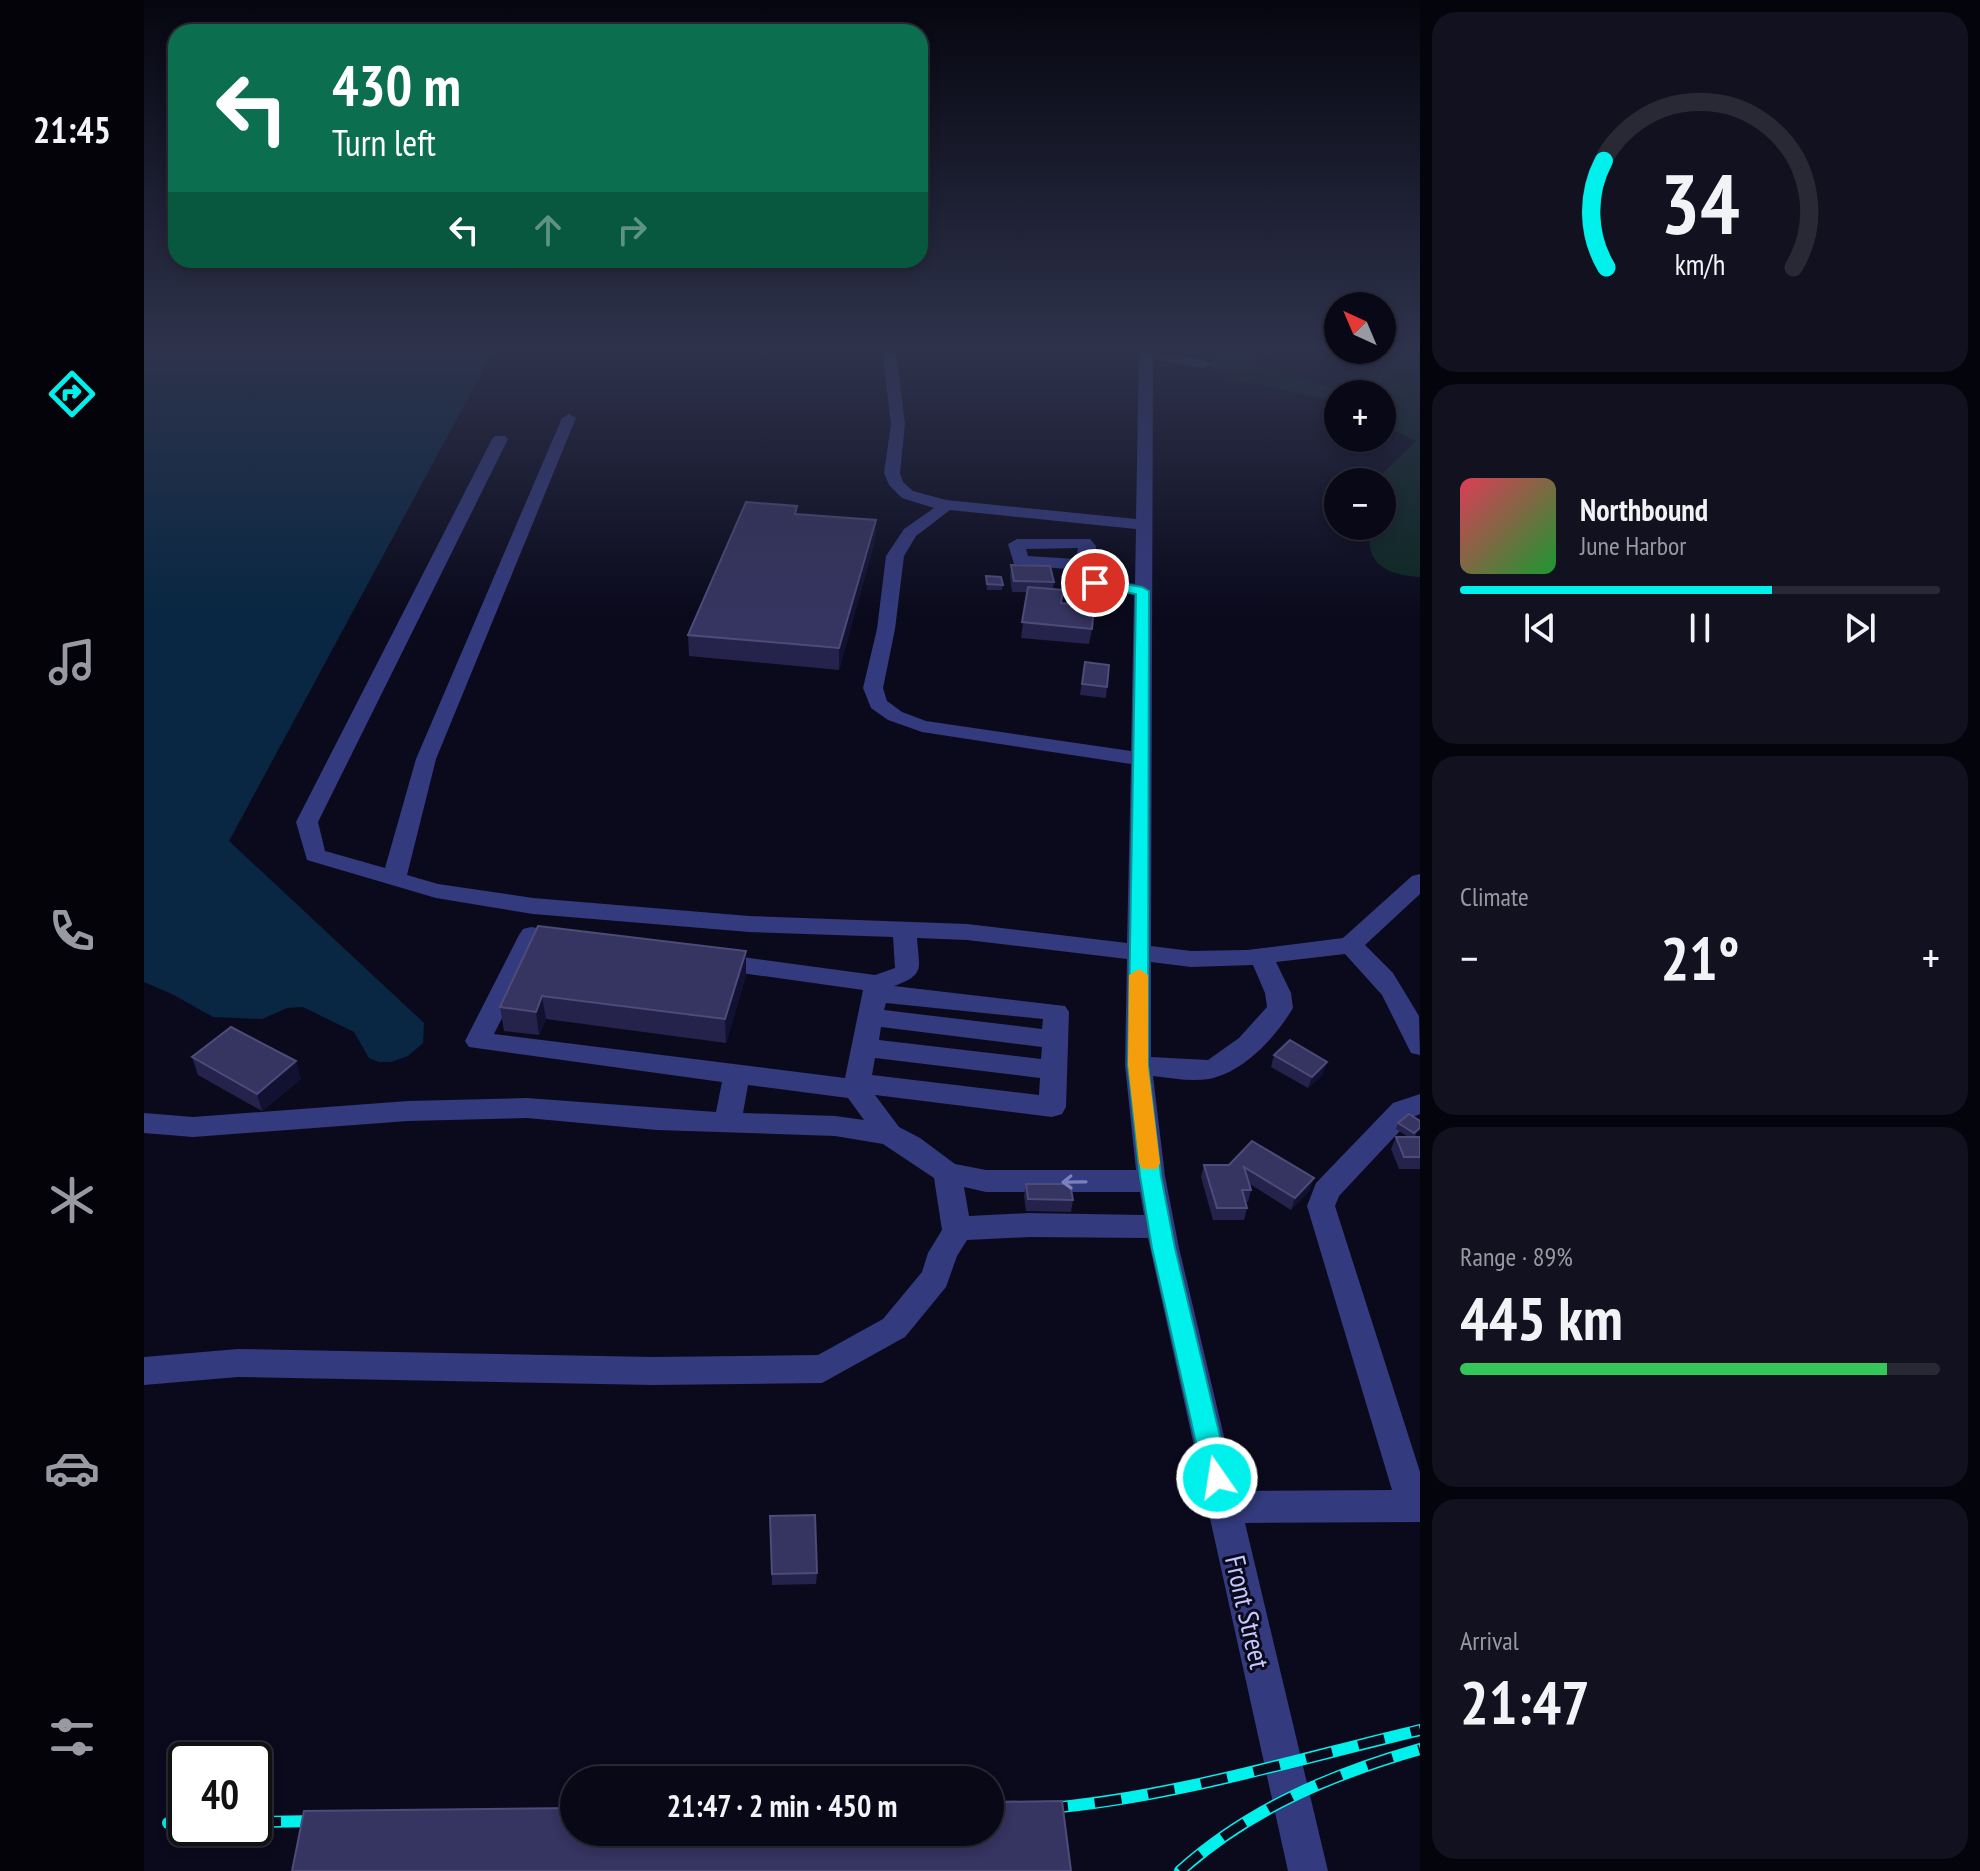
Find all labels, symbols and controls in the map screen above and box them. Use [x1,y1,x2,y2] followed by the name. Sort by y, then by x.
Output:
[332,49,461,121] text: 430 m
[200,56,304,160] icon: left
[33,106,111,153] text: 21:45
[332,119,436,166] text: Turn left
[1660,148,1740,256] text: 34
[442,208,486,252] icon: left
[526,208,570,252] icon: ahead
[610,208,654,252] icon: right
[1675,246,1725,283] text: km/h
[1324,292,1396,364] north arrow
[1324,292,1396,540] map controls
[44,366,100,422] icon: directions
[1324,380,1396,452] button: +
[1324,468,1396,540] button: −
[1580,490,1708,529] text: Northbound
[1580,529,1686,562] text: June Harbor
[1061,549,1129,617] pin
[1073,561,1117,605] icon: arrive
[1518,606,1562,650] icon: previous
[1678,606,1722,650] icon: pause
[1838,606,1882,650] icon: next
[44,634,100,690] icon: music
[1460,880,1529,913] text: Climate
[44,903,100,959] icon: phone
[1660,919,1740,997] text: 21°
[1460,929,1478,986] text: −
[1922,929,1940,986] text: +
[44,1172,100,1228] icon: climate
[1061,1174,1088,1190] one-way arrow
[1460,1240,1573,1273] text: Range · 89%
[1460,1279,1623,1357] text: 445 km
[1175,1436,1259,1520] position arrow
[44,1440,100,1496] icon: car
[1217,1552,1279,1673] street label: Front Street
[1460,1624,1519,1657] text: Arrival
[1460,1663,1590,1741] text: 21:47
[44,1709,100,1765] icon: filters
[168,1742,272,1846] speed limit sign: 40
[667,1786,897,1825] text: 21:47 · 2 min · 450 m

